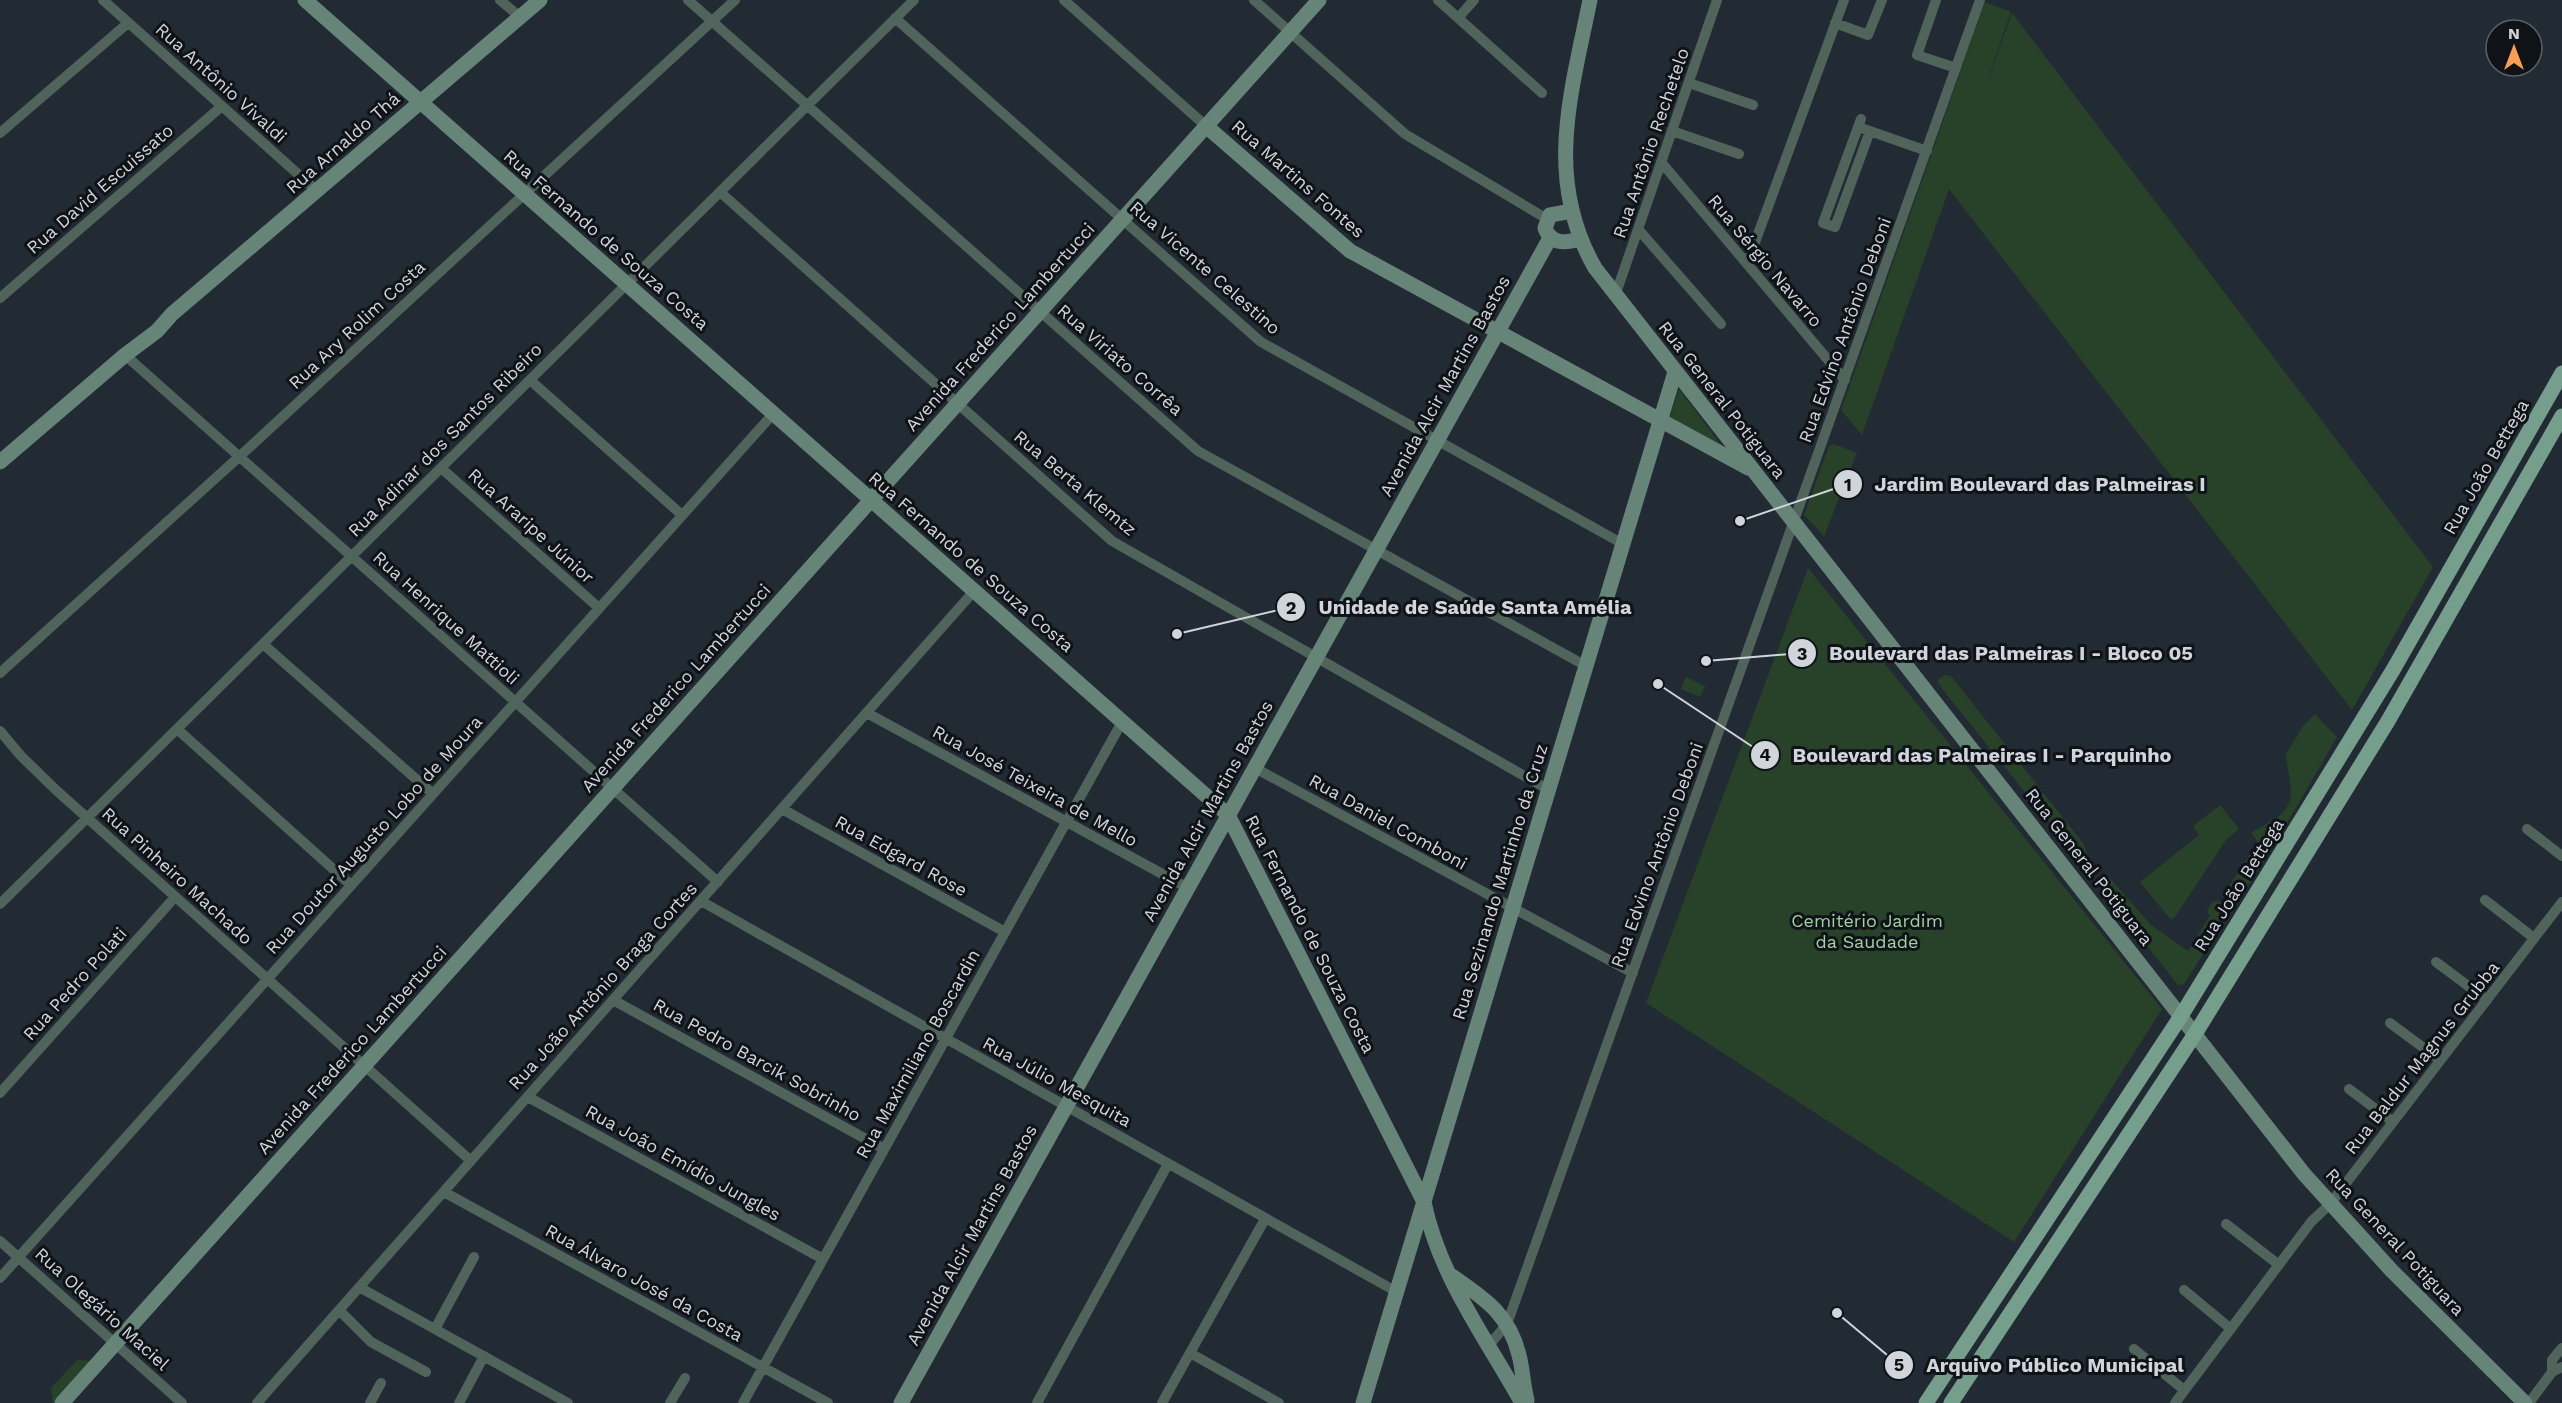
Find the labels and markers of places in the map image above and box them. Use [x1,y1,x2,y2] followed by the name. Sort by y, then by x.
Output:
[1833,465,2218,503] callout: Jardim Boulevard das Palmeiras I
[1276,588,1643,626] callout: Unidade de Saúde Santa Amélia
[1787,634,2205,672] callout: Boulevard das Palmeiras I - Bloco 05
[1750,736,2184,774] callout: Boulevard das Palmeiras I - Parquinho
[1884,1346,2196,1384] callout: Arquivo Público Municipal

